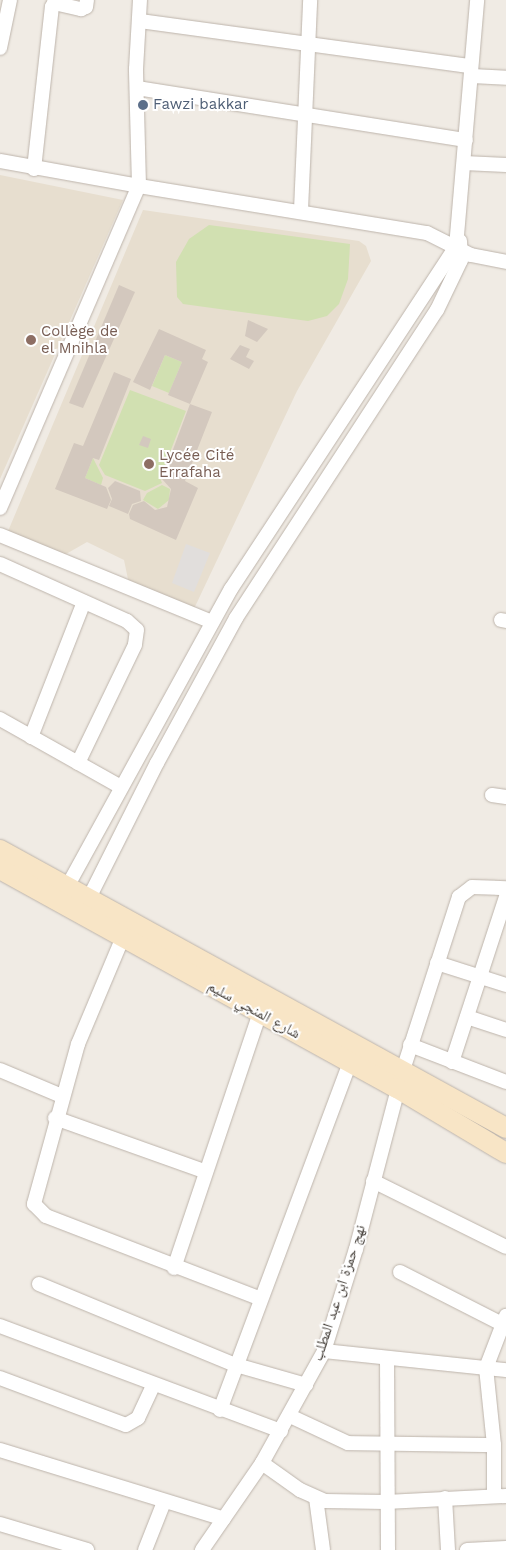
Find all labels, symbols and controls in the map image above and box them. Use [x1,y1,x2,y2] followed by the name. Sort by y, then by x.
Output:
[153,96,249,114] place label: Fawzi bakkar
[137,99,149,111] marker: Fawzi bakkar
[41,322,118,357] place label: Collège de el Mnihla
[25,334,37,346] marker: Collège de el Mnihla
[159,446,234,481] place label: Lycée Cité Errafaha
[143,458,155,470] marker: Lycée Cité Errafaha
[204,977,304,1043] street label: شارع المنجي سليم
[308,1223,370,1363] street label: نهج حمزة ابن عبد المطلب

